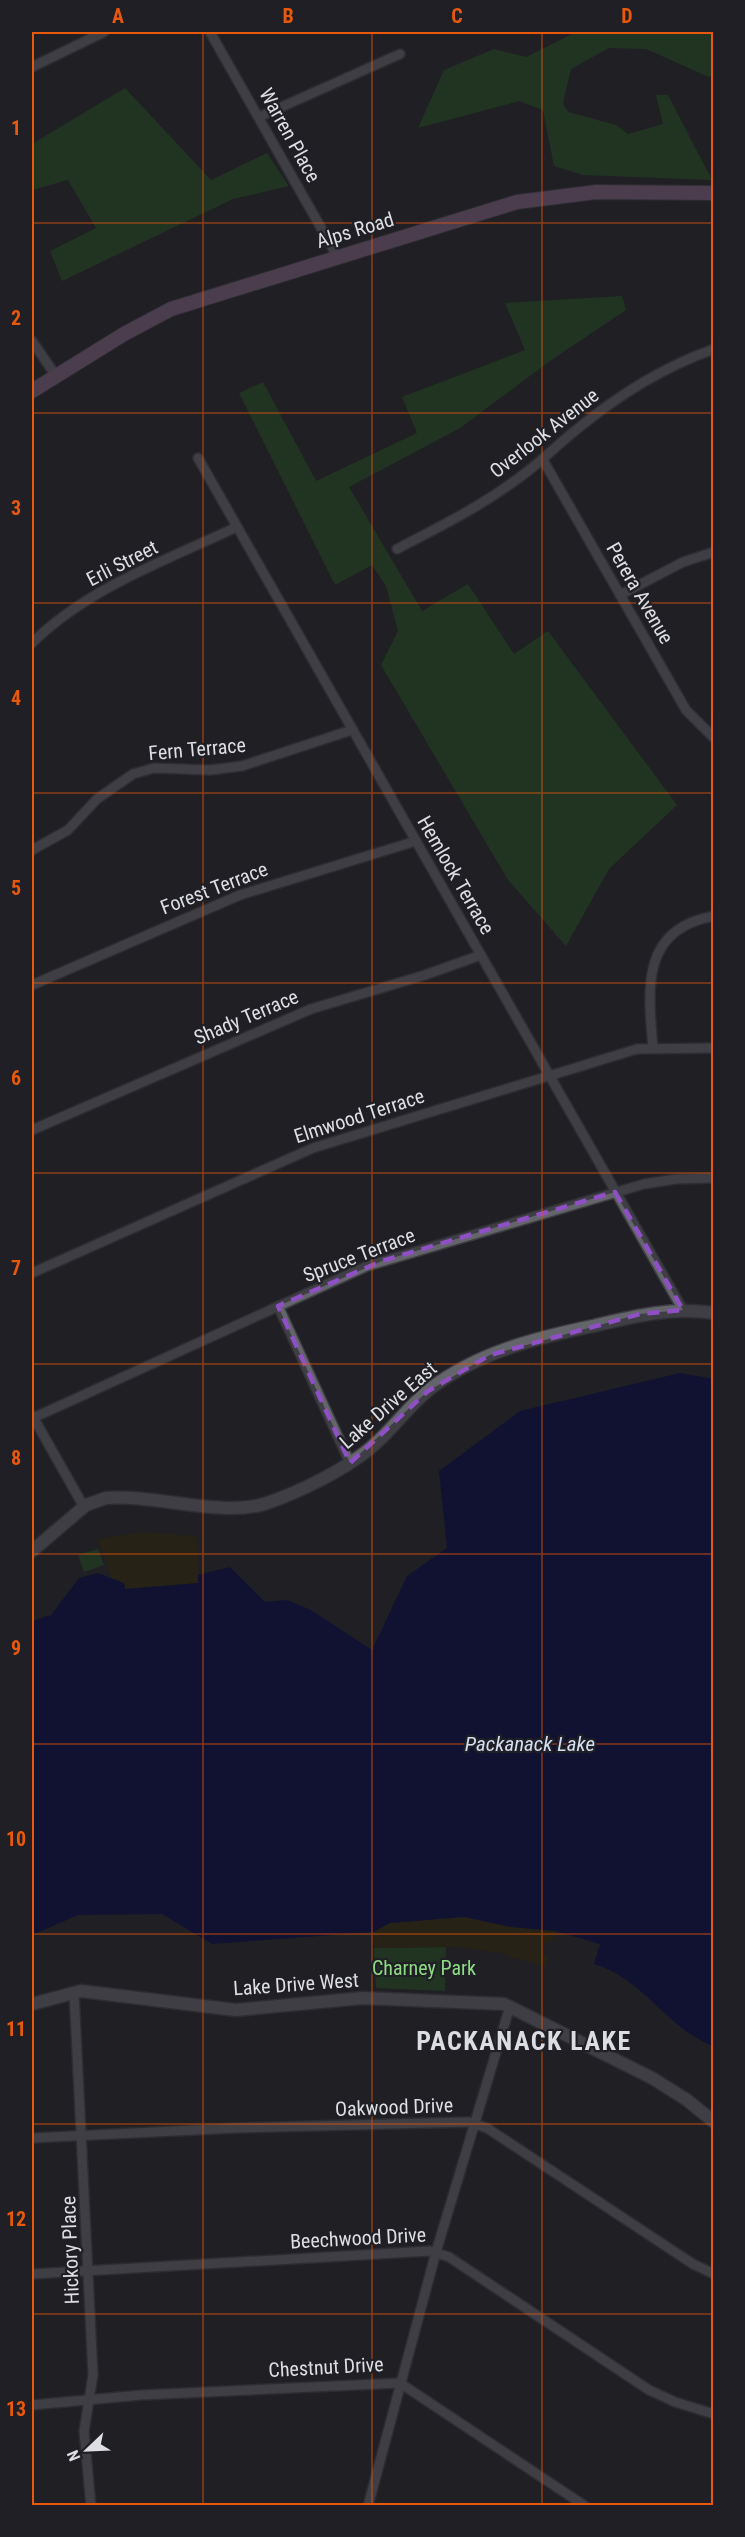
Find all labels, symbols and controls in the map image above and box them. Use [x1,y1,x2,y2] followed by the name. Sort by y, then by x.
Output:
[112,4,124,28] text: A
[282,4,294,28] text: B
[451,4,463,28] text: C
[621,4,633,28] text: D
[254,84,326,186] street label: Warren Place
[11,116,21,140] text: 1
[313,207,397,253] street label: Alps Road
[11,306,21,330] text: 2
[485,383,603,483] street label: Overlook Avenue
[11,496,21,520] text: 3
[82,535,162,591] street label: Erli Street
[601,538,679,648] street label: Perera Avenue
[11,686,21,710] text: 4
[147,733,247,765] street label: Fern Terrace
[412,812,500,938] street label: Hemlock Terrace
[157,857,271,919] street label: Forest Terrace
[11,876,21,900] text: 5
[190,984,302,1050] street label: Shady Terrace
[11,1066,21,1090] text: 6
[291,1084,427,1148] street label: Elmwood Terrace
[300,1223,418,1287] street label: Spruce Terrace
[11,1256,21,1280] text: 7
[334,1356,442,1454] street label: Lake Drive East
[11,1446,21,1470] text: 8
[11,1636,21,1660] text: 9
[465,1732,595,1756] water label: Packanack Lake
[6,1827,26,1851] text: 10
[372,1956,476,1980] park label: Charney Park
[232,1968,360,2000] street label: Lake Drive West
[6,2017,26,2041] text: 11
[416,2026,632,2056] district label: PACKANACK LAKE
[335,2093,453,2121] street label: Oakwood Drive
[56,2195,84,2305] street label: Hickory Place
[6,2207,26,2231] text: 12
[289,2222,427,2254] street label: Beechwood Drive
[268,2352,384,2382] street label: Chestnut Drive
[6,2397,26,2421] text: 13
[57,2420,117,2480] north arrow
[63,2447,84,2464] text: N

